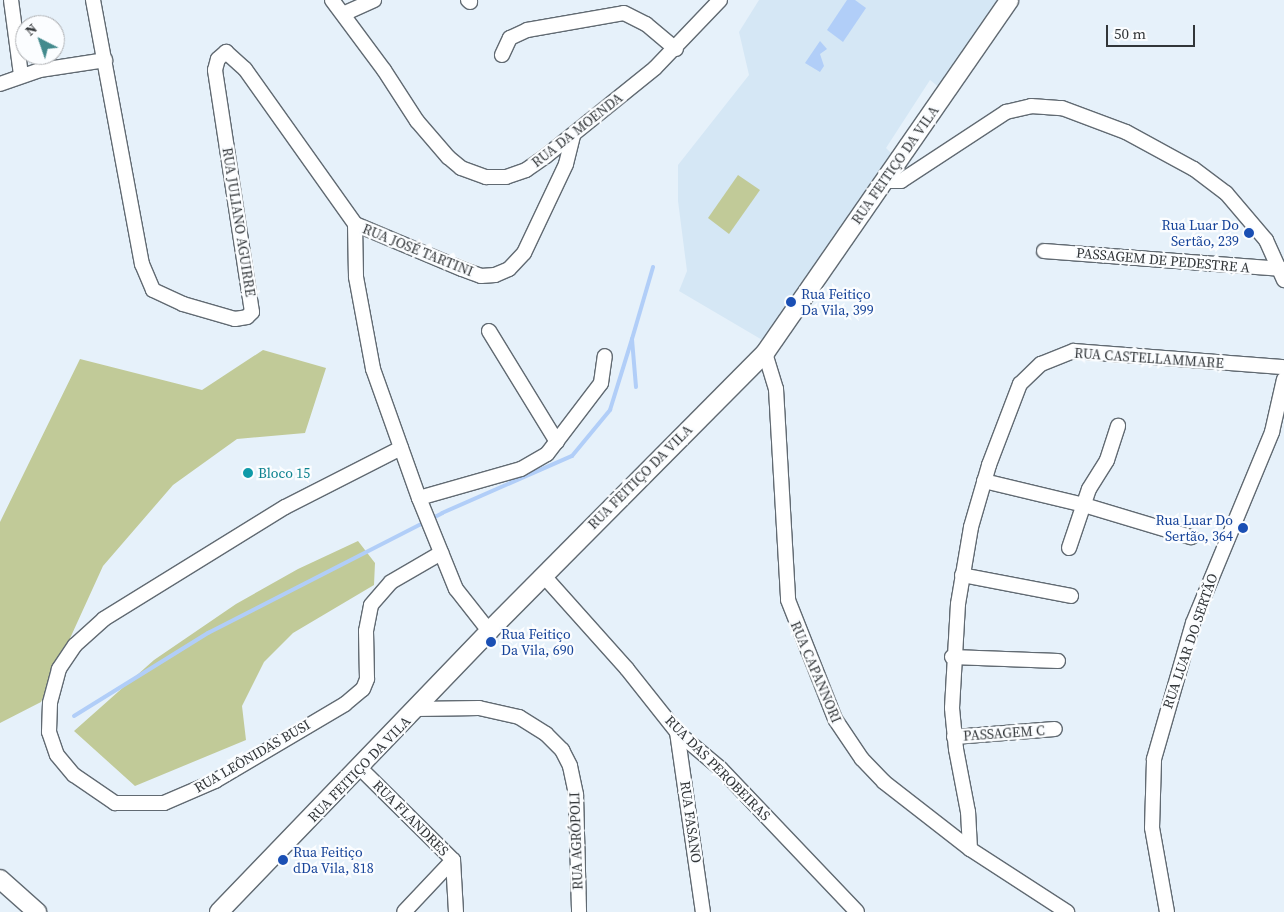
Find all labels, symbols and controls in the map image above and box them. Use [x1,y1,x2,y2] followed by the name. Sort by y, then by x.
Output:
[15,15,65,65] north arrow
[1109,15,1198,47] scale bar
[20,19,41,40] text: N
[1114,23,1146,44] text: 50 m
[528,89,626,171] street label: RUA DA MOENDA
[848,102,942,228] street label: RUA FEITIÇO DA VILA
[219,146,259,298] street label: RUA JULIANO AGUIRRE
[1161,217,1239,250] place label: Rua Luar Do Sertão, 239
[360,220,476,280] street label: RUA JOSÉ TARTINI
[1243,227,1255,239] marker: Rua Luar Do Sertão, 239
[1075,244,1251,276] street label: PASSAGEM DE PEDESTRE A
[801,286,874,318] place label: Rua Feitiço Da Vila, 399
[785,296,797,308] marker: Rua Feitiço Da Vila, 399
[1074,344,1224,372] street label: RUA CASTELLAMMARE
[584,421,696,533] street label: RUA FEITIÇO DA VILA
[258,465,310,481] place label: Bloco 15
[242,467,254,479] marker: Bloco 15
[1155,512,1233,544] place label: Rua Luar Do Sertão, 364
[1237,522,1249,534] marker: Rua Luar Do Sertão, 364
[1159,571,1221,711] street label: RUA LUAR DO SERTÃO
[787,619,845,725] street label: RUA CAPANNORI
[501,626,574,658] place label: Rua Feitiço Da Vila, 690
[485,636,497,648] marker: Rua Feitiço Da Vila, 690
[304,712,414,826] street label: RUA FEITIÇO DA VILA
[662,712,774,824] street label: RUA DAS PEROBEIRAS
[191,716,313,796] street label: RUA LEÔNIDAS BUSI
[963,722,1045,744] street label: PASSAGEM C
[370,777,452,859] street label: RUA FLANDRES
[677,780,705,864] street label: RUA FASANO
[566,792,586,890] street label: RUA AGRÓPOLI
[293,844,374,876] place label: Rua Feitiço dDa Vila, 818
[277,854,289,866] marker: Rua Feitiço dDa Vila, 818

